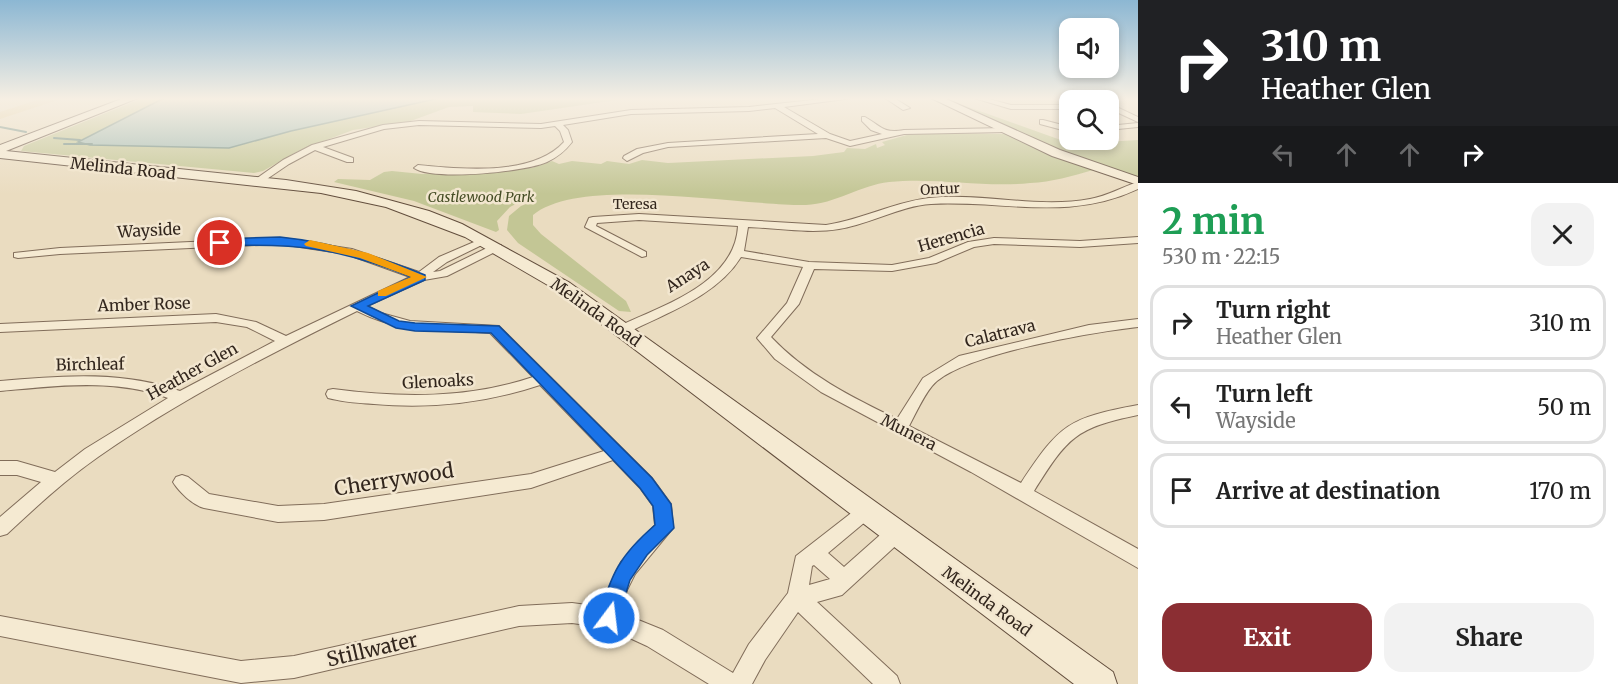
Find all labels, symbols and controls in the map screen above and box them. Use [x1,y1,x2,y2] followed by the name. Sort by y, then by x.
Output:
[1059,18,1119,150] map controls
[1059,18,1119,78] button: sound
[1261,20,1381,72] text: 310 m
[1162,24,1240,102] icon: right
[1261,72,1431,106] text: Heather Glen
[1059,90,1119,150] button: search
[1267,138,1300,171] icon: left
[1330,138,1363,171] icon: ahead
[1393,138,1426,171] icon: ahead
[1456,138,1489,171] icon: right
[69,153,177,184] street label: Melinda Road
[920,179,960,199] street label: Ontur
[428,188,535,206] park label: Castlewood Park
[613,195,658,213] street label: Teresa
[1162,199,1265,244] text: 2 min
[1531,203,1594,266] button: close
[194,217,245,268] pin
[116,218,181,242] street label: Wayside
[915,218,987,256] street label: Herencia
[203,226,236,259] icon: arrive
[1162,244,1280,269] text: 530 m · 22:15
[661,253,713,297] street label: Anaya
[547,273,645,351] street label: Melinda Road
[96,292,191,316] street label: Amber Rose
[1216,296,1330,324] text: Turn right
[1165,306,1198,339] icon: right
[1529,309,1591,337] text: 310 m
[963,314,1038,351] street label: Calatrava
[1216,324,1342,349] text: Heather Glen
[143,338,241,404] street label: Heather Glen
[55,353,126,375] street label: Birchleaf
[402,369,474,393] street label: Glenoaks
[1216,380,1313,408] text: Turn left
[1165,390,1198,423] icon: left
[1537,393,1591,421] text: 50 m
[1216,408,1296,433] text: Wayside
[878,409,941,455] street label: Munera
[332,457,456,501] street label: Cherrywood
[1165,474,1198,507] icon: arrive
[1216,477,1440,505] text: Arrive at destination
[1529,477,1591,505] text: 170 m
[938,562,1036,640] street label: Melinda Road
[577,586,641,650] position arrow
[1162,603,1372,672] button: Exit
[1384,603,1594,672] button: Share
[324,626,420,672] street label: Stillwater

